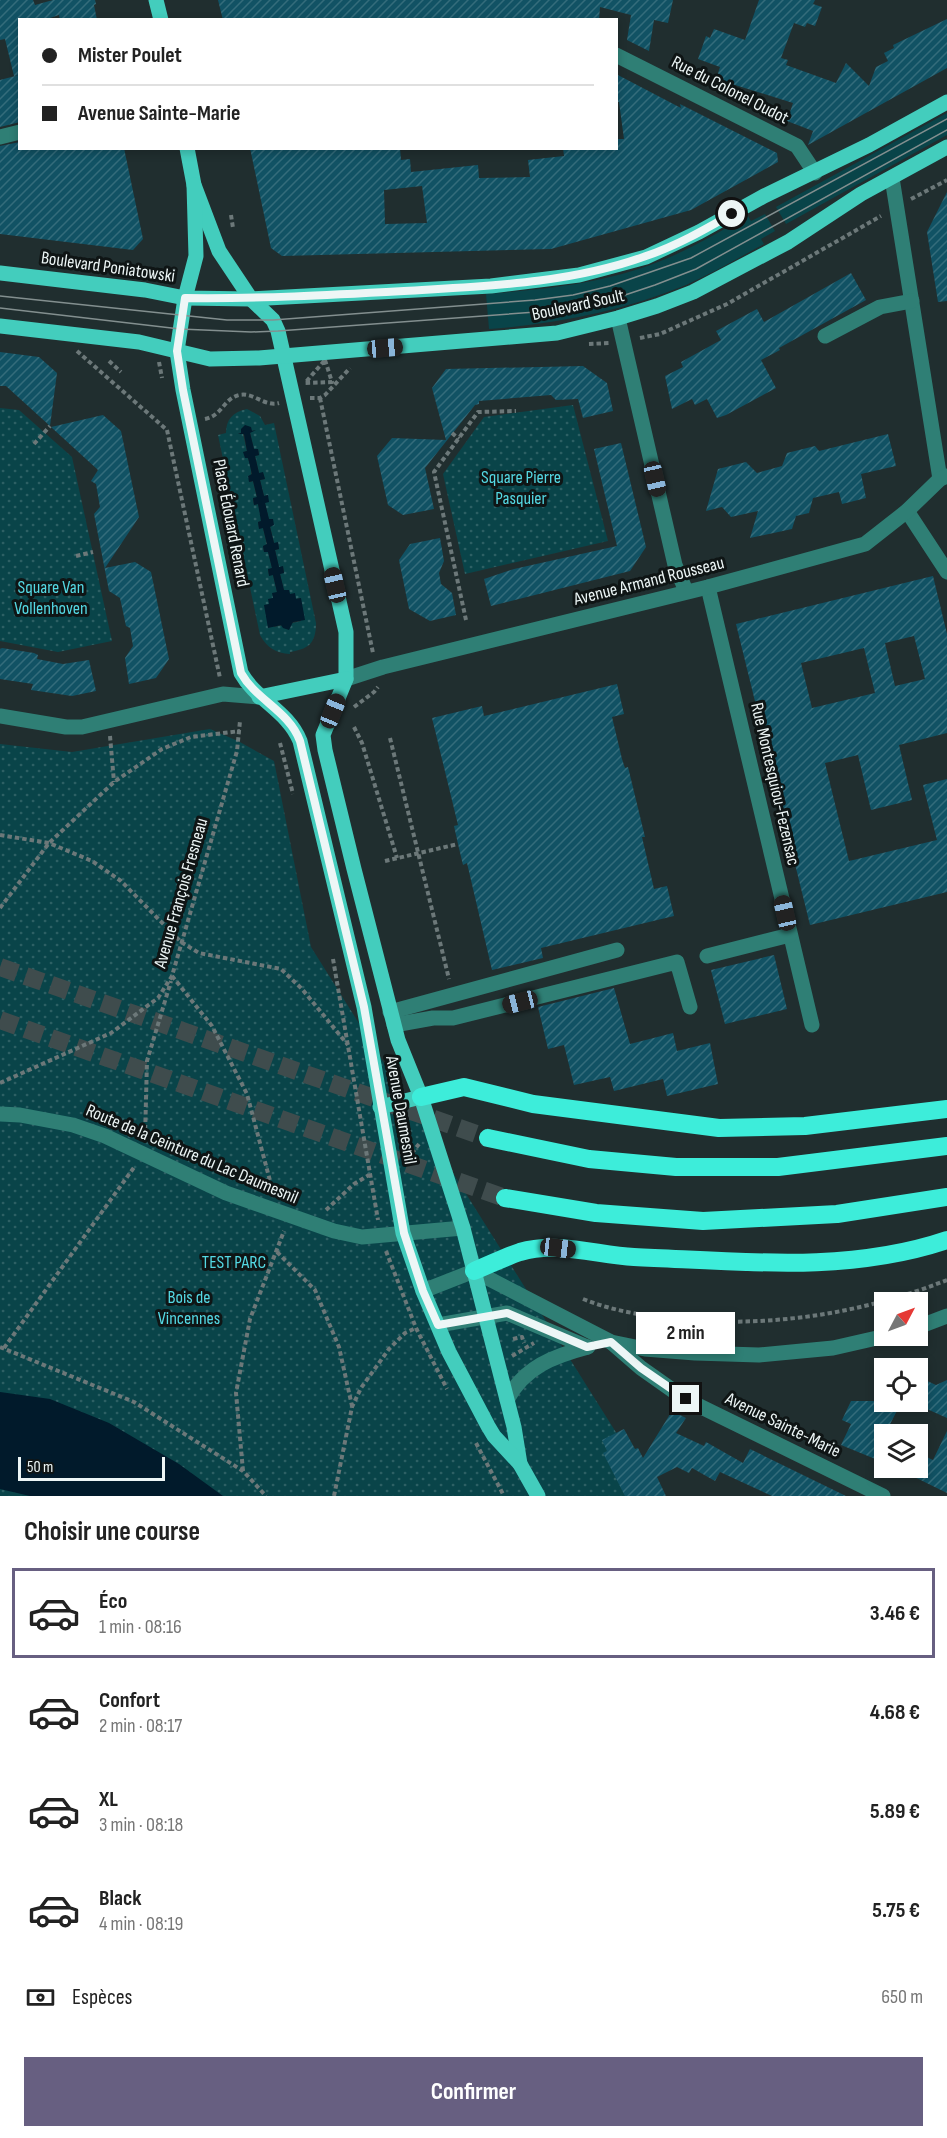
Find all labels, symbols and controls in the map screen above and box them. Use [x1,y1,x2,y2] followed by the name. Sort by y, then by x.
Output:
[78,42,182,69] text: Mister Poulet
[668,51,793,129] street label: Rue du Colonel Oudot
[78,100,240,127] text: Avenue Sainte-Marie
[718,200,745,227] route start
[40,247,176,287] street label: Boulevard Poniatowski
[530,285,627,325] street label: Boulevard Soult
[366,337,404,359] car
[208,457,254,589] street label: Place Édouard Renard
[642,459,668,499] car
[481,467,561,509] park label: Square Pierre Pasquier
[571,552,726,610] street label: Avenue Armand Rousseau
[322,565,348,605] car
[14,577,88,619] park label: Square Van Vollenhoven
[318,691,348,731] car
[746,701,804,867] street label: Rue Montesquiou-Fezensac
[149,815,212,971] street label: Avenue François Fresneau
[772,893,798,933] car
[500,989,540,1015] car
[381,1053,421,1166] street label: Avenue Daumesnil
[83,1100,301,1208] street label: Route de la Ceinture du Lac Daumesnil
[539,1237,577,1259] car
[202,1252,266,1273] park label: TEST PARC
[158,1287,220,1329] park label: Bois de Vincennes
[874,1292,928,1346] north arrow
[874,1292,928,1478] map controls
[636,1312,736,1354] callout: 2 min
[666,1321,705,1345] text: 2 min
[874,1358,928,1412] button: locate
[672,1385,699,1412] route end
[721,1388,844,1462] street label: Avenue Sainte-Marie
[874,1424,928,1478] button: layers
[18,1454,165,1482] scale bar
[27,1458,53,1477] text: 50 m
[24,1516,200,1548] text: Choisir une course
[27,1586,81,1640] icon: car
[99,1588,127,1615] text: Éco
[870,1600,920,1627] text: 3.46 €
[99,1615,182,1639] text: 1 min · 08:16
[27,1685,81,1739] icon: car
[99,1687,160,1714] text: Confort
[870,1699,920,1726] text: 4.68 €
[99,1714,182,1738] text: 2 min · 08:17
[27,1784,81,1838] icon: car
[99,1786,118,1813] text: XL
[870,1798,920,1825] text: 5.89 €
[99,1813,183,1837] text: 3 min · 08:18
[27,1883,81,1937] icon: car
[99,1885,141,1912] text: Black
[872,1897,920,1924] text: 5.75 €
[99,1912,183,1936] text: 4 min · 08:19
[24,1981,57,2014] icon: cash
[72,1984,132,2011] text: Espèces
[881,1985,923,2009] text: 650 m
[24,2057,923,2126] button: Confirmer

